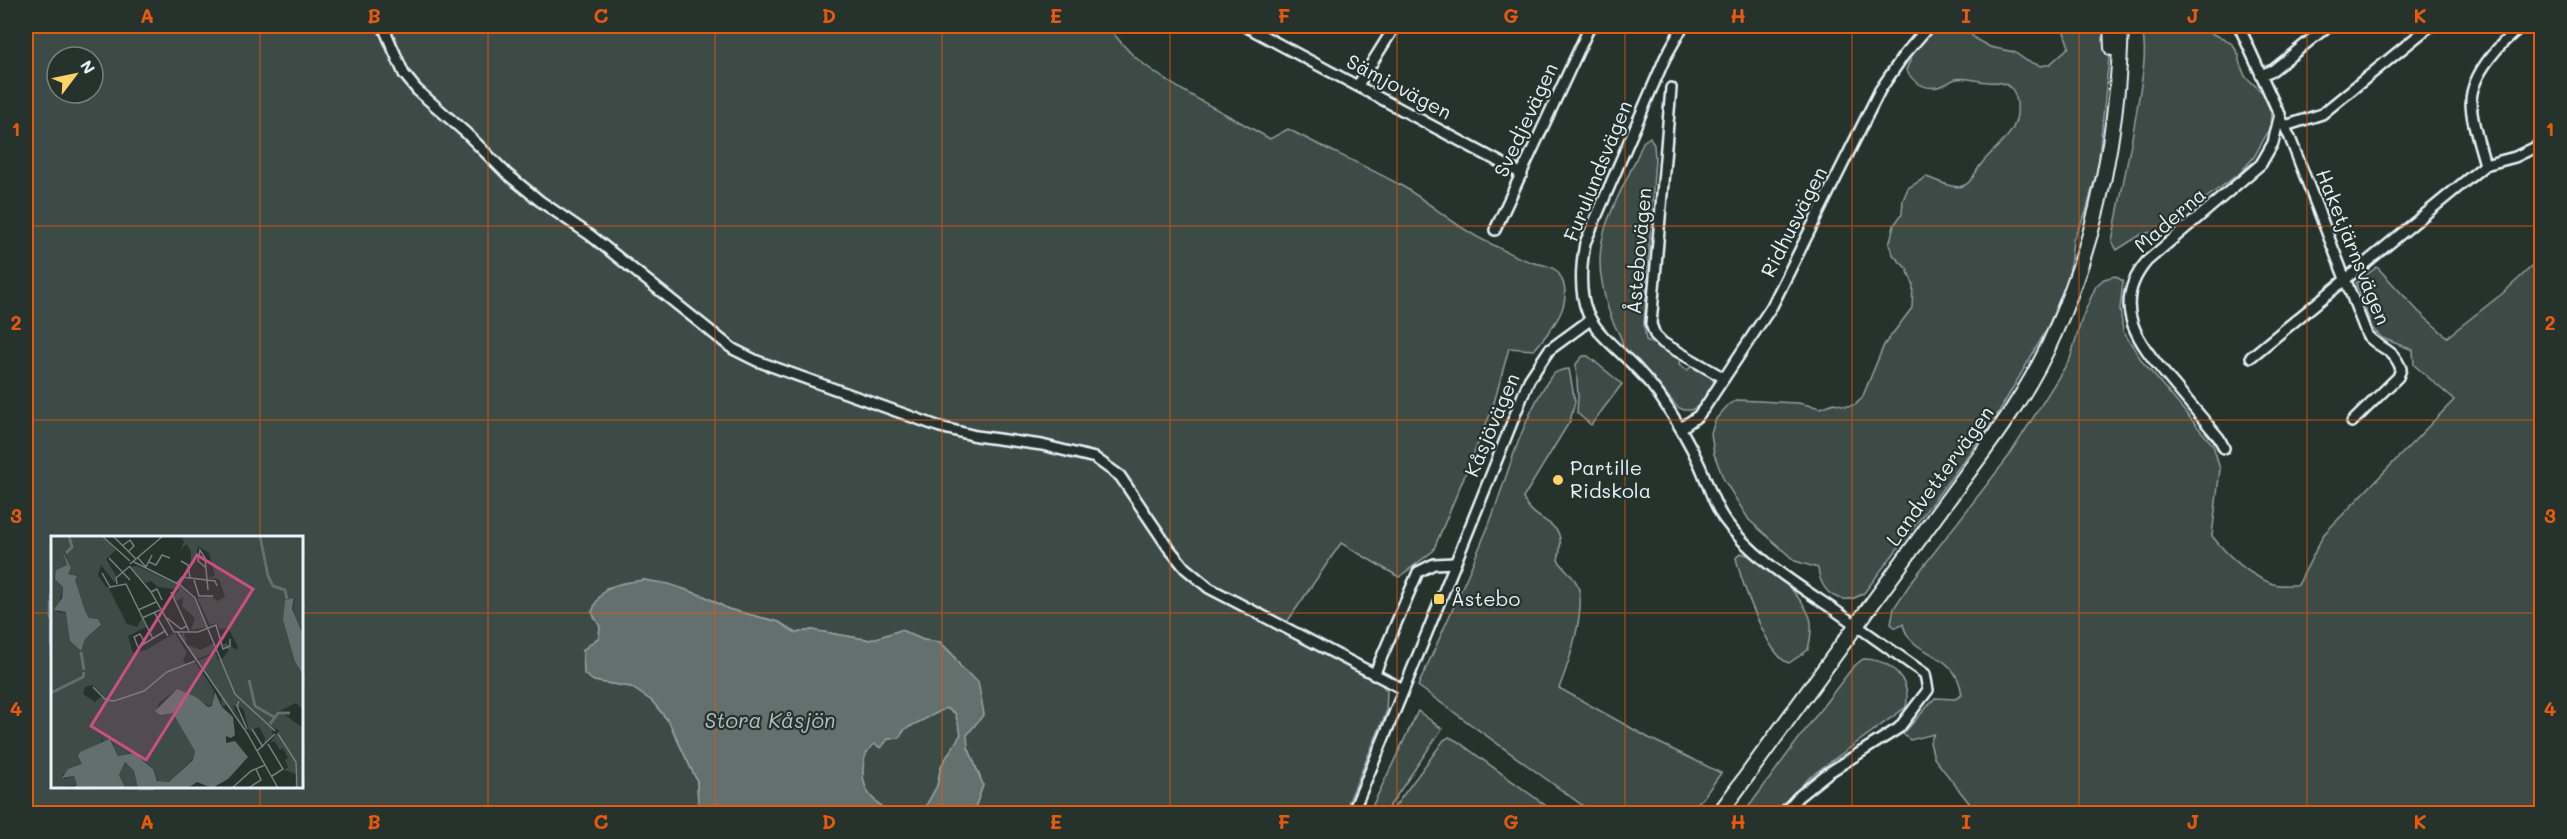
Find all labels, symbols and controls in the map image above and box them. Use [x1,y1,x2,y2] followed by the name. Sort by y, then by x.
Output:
[140,2,154,28] text: A
[367,2,381,28] text: B
[594,2,609,28] text: C
[822,2,836,28] text: D
[1050,2,1062,28] text: E
[1278,2,1291,28] text: F
[1503,2,1519,28] text: G
[1730,2,1746,28] text: H
[1961,2,1971,28] text: I
[2186,2,2200,28] text: J
[2413,2,2427,28] text: K
[45,45,105,105] north arrow
[1342,48,1457,125] street label: Sämjovägen
[76,56,100,78] text: N
[1487,58,1563,181] street label: Svedjevägen
[1557,96,1637,245] street label: Furulundsvägen
[12,115,20,141] text: 1
[2546,115,2554,141] text: 1
[1754,162,1832,281] street label: Ridhusvägen
[2311,165,2397,328] street label: Haketjärnsvägen
[2128,181,2211,258] street label: Maderna
[1620,187,1656,315] street label: Åstebovägen
[10,309,22,335] text: 2
[2544,309,2556,335] text: 2
[1458,369,1525,480] street label: Kåsjövägen
[1880,400,1999,551] street label: Landvettervägen
[1570,454,1651,503] place label: Partille Ridskola
[1551,473,1565,487] marker: Partille Ridskola
[10,502,22,528] text: 3
[2544,502,2556,528] text: 3
[51,536,303,788] inset map
[1451,585,1520,611] place label: Åstebo
[1432,592,1446,606] marker: Åstebo
[10,695,23,721] text: 4
[2544,695,2557,721] text: 4
[704,706,836,733] water label: Stora Kåsjön
[140,808,154,834] text: A
[367,808,381,834] text: B
[594,808,609,834] text: C
[822,808,836,834] text: D
[1050,808,1062,834] text: E
[1278,808,1291,834] text: F
[1503,808,1519,834] text: G
[1730,808,1746,834] text: H
[1961,808,1971,834] text: I
[2186,808,2200,834] text: J
[2413,808,2427,834] text: K

